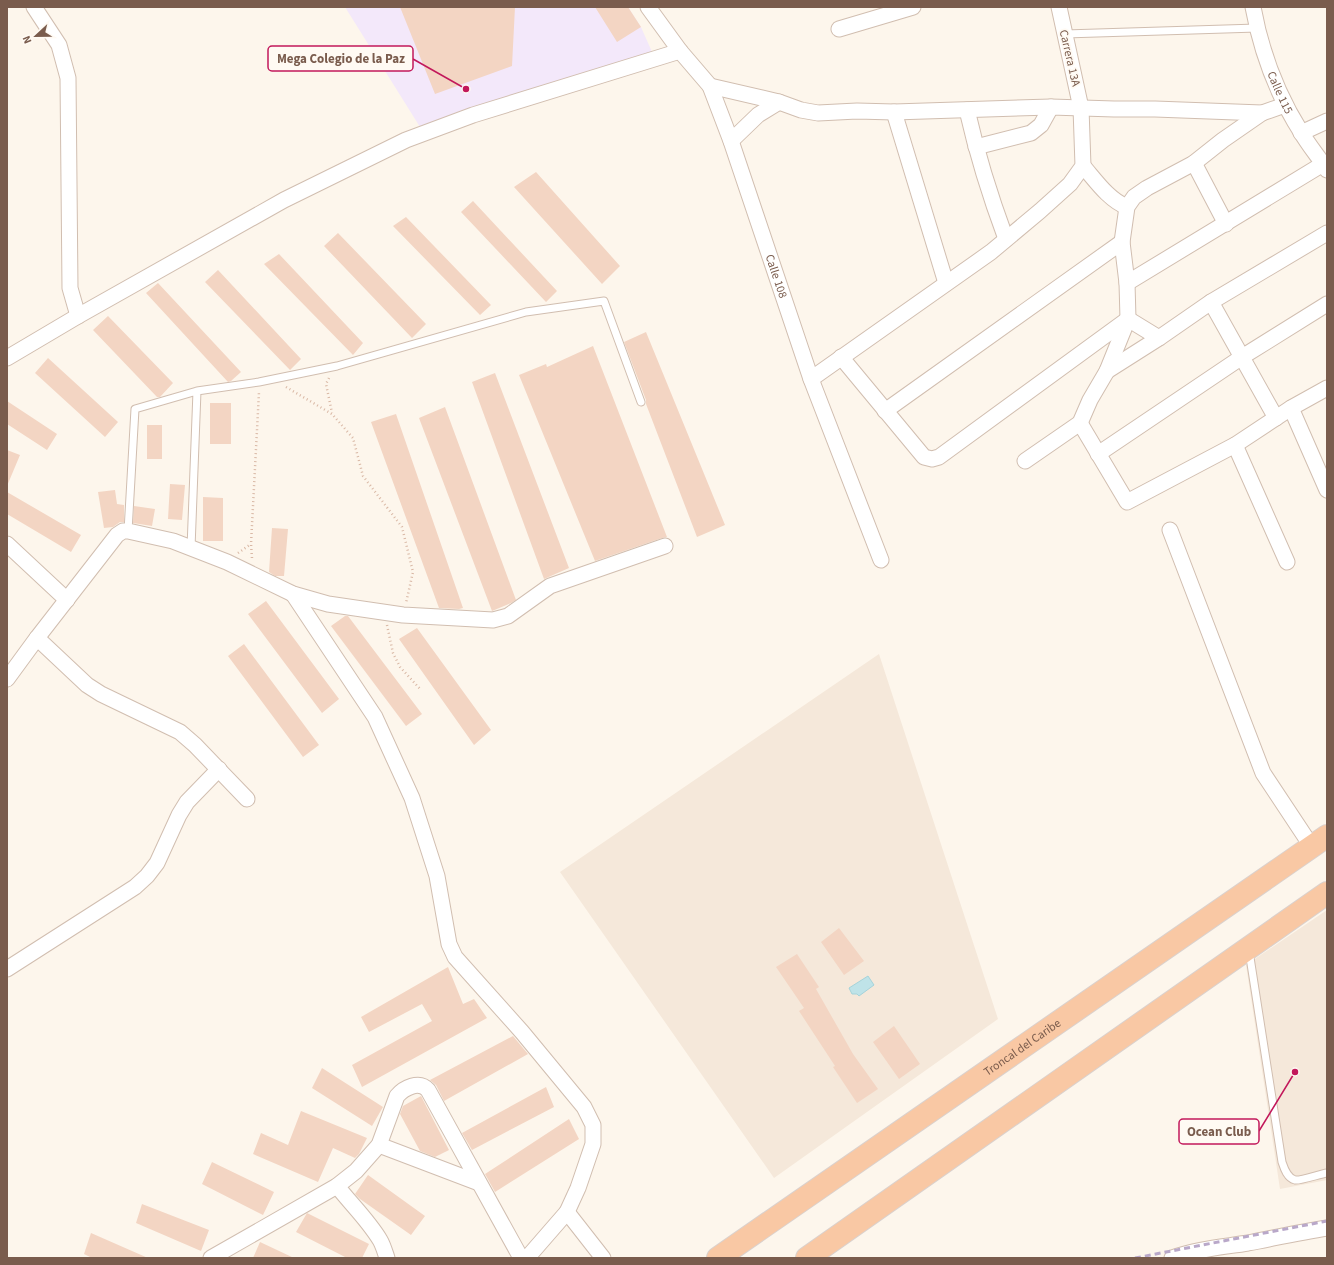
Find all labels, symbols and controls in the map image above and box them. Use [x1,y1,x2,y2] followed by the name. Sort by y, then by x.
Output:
[16,16,56,56] north arrow
[1055,28,1084,89] street label: Carrera 13A
[19,33,36,46] text: N
[268,46,413,71] callout: Mega Colegio de la Paz
[277,50,405,68] text: Mega Colegio de la Paz
[1263,69,1297,117] street label: Calle 115
[761,252,791,301] street label: Calle 108
[980,1015,1065,1080] street label: Troncal del Caribe
[1179,1119,1259,1144] callout: Ocean Club
[1187,1123,1251,1141] text: Ocean Club

